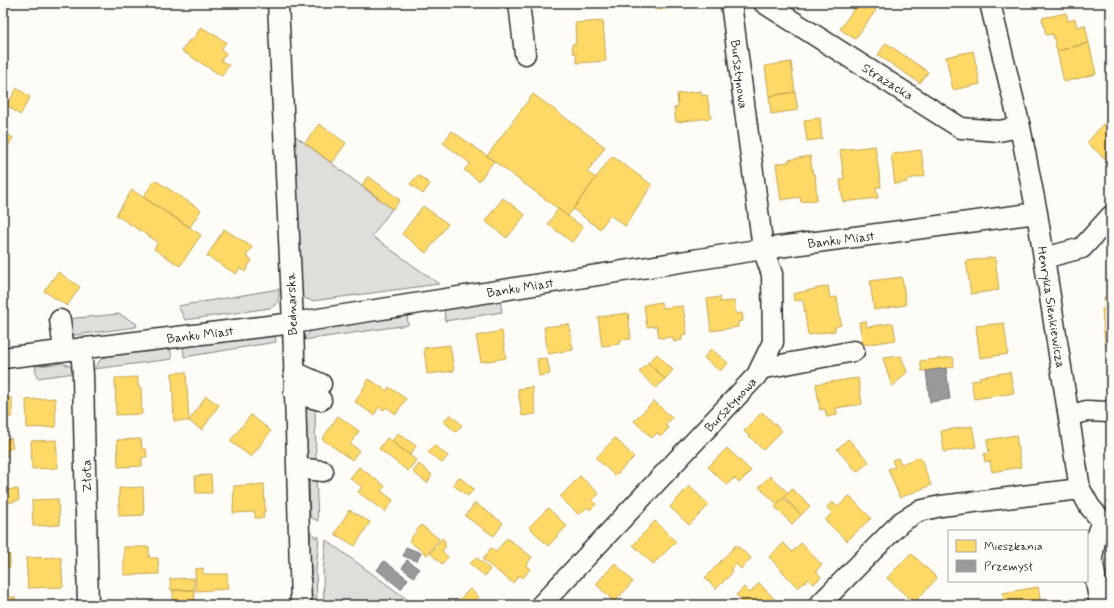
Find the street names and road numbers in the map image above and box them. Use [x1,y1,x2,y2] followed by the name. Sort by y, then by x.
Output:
[726,39,751,110] street label: Bursztynowa
[858,60,916,105] street label: Strażacka
[807,228,876,253] street label: Banku Miast
[1032,245,1069,370] street label: Henryka Sienkiewicza
[283,272,302,336] street label: Bednarska
[486,275,555,302] street label: Banku Miast
[166,323,235,348] street label: Banku Miast
[701,374,761,436] street label: Bursztynowa
[79,460,96,492] street label: Złota

